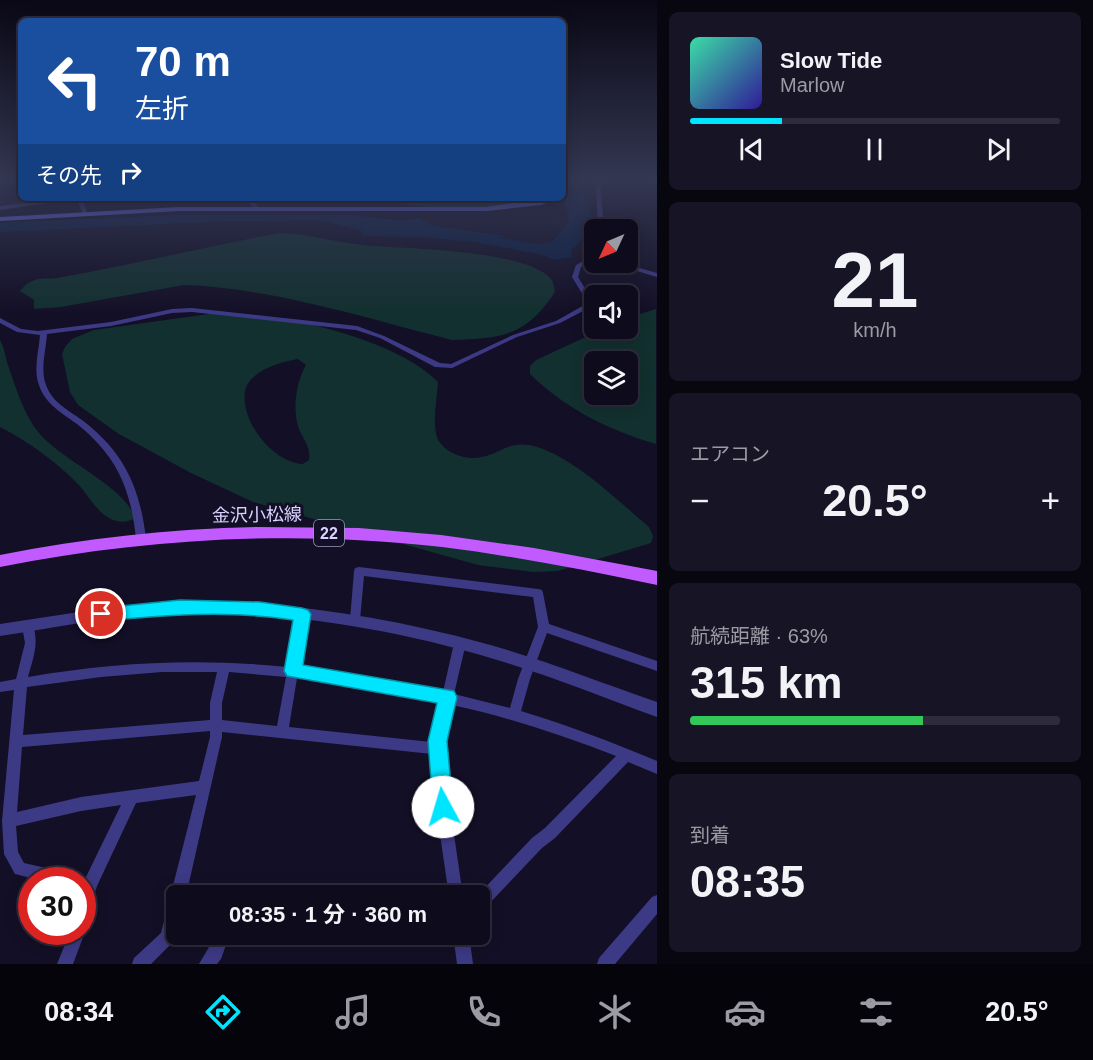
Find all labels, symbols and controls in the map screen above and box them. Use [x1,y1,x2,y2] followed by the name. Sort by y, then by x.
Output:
[135,38,231,85] text: 70 m
[36,42,114,120] icon: left
[780,48,882,73] text: Slow Tide
[780,74,844,96] text: Marlow
[135,94,189,124] text: 左折
[735,133,768,166] icon: previous
[858,133,891,166] icon: pause
[982,133,1015,166] icon: next
[114,156,147,189] icon: right
[36,163,102,188] text: その先
[584,219,638,273] north arrow
[584,219,638,405] map controls
[832,236,918,324] text: 21
[584,285,638,339] button: sound
[853,319,897,341] text: km/h
[584,351,638,405] button: layers
[690,443,770,465] text: エアコン
[822,475,928,526] text: 20.5°
[690,482,709,519] text: −
[1041,482,1060,519] text: +
[212,504,302,526] street label: 金沢小松線
[314,520,344,546] road number: 22
[75,588,126,639] pin
[84,597,117,630] icon: arrive
[690,625,828,647] text: 航続距離 · 63%
[690,657,843,708] text: 315 km
[411,775,475,839] position arrow
[690,824,730,846] text: 到着
[690,856,805,907] text: 08:35
[18,867,96,945] speed limit sign: 30
[229,902,427,927] text: 08:35 · 1 分 · 360 m
[202,991,244,1033] icon: directions
[332,991,374,1033] icon: music
[463,991,505,1033] icon: phone
[594,991,636,1033] icon: climate
[724,991,766,1033] icon: car
[855,991,897,1033] icon: filters
[44,997,113,1027] text: 08:34
[985,997,1049,1027] text: 20.5°

